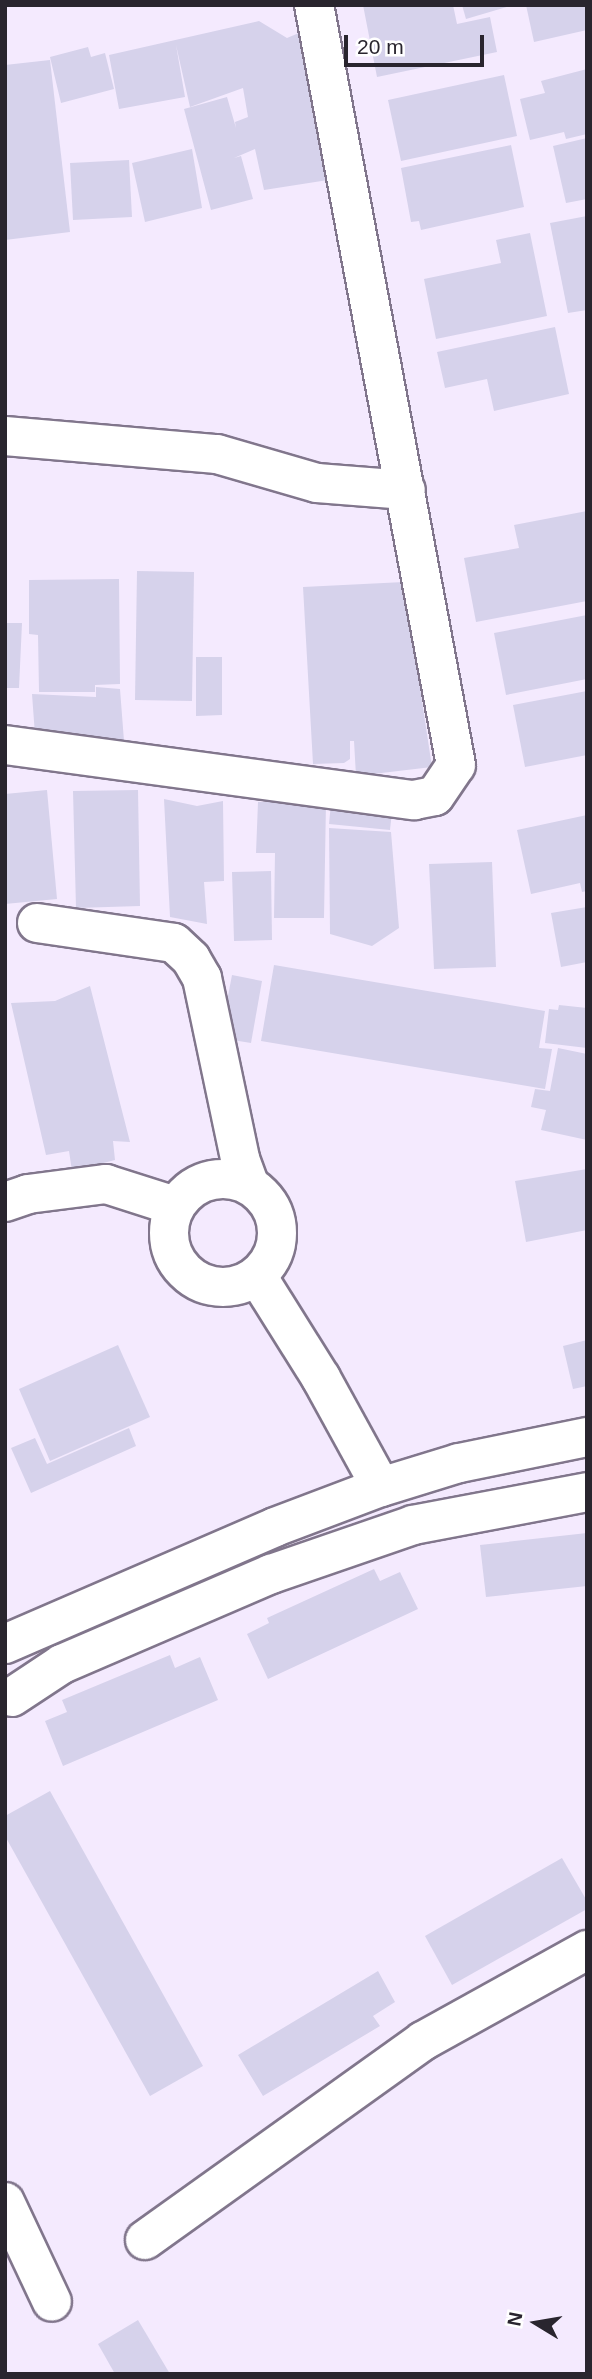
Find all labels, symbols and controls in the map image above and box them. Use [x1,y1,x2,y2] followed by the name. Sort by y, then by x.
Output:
[347,21,487,65] scale bar
[357,35,404,58] text: 20 m
[501,2288,571,2358] north arrow
[503,2310,527,2328] text: N

